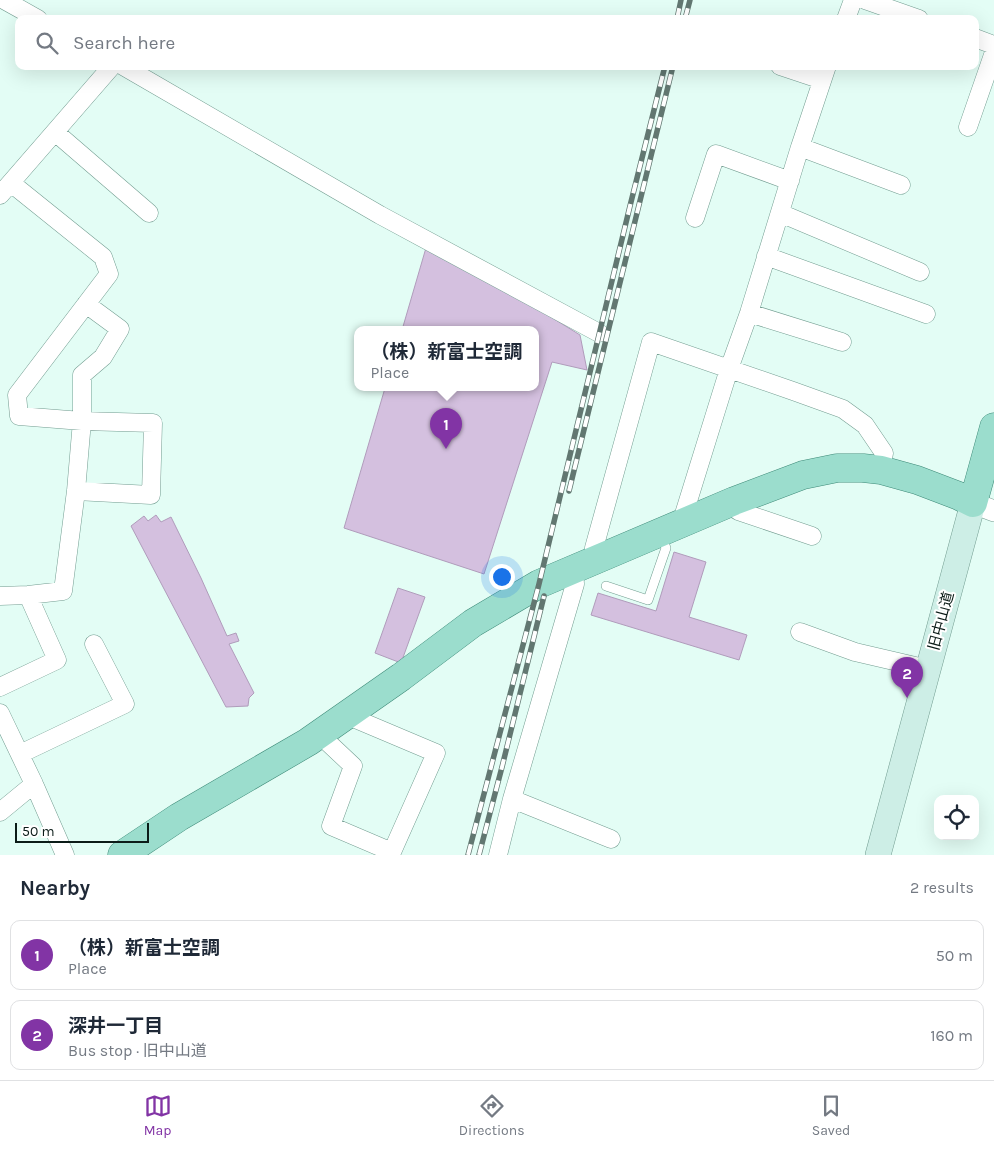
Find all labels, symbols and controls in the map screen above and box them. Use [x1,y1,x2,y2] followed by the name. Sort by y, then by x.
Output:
[15,15,979,70] search box
[33,29,61,57] icon: search
[73,32,175,54] text: Search here
[354,326,539,391] popup
[370,341,523,363] text: （株）新富士空調
[370,363,409,382] text: Place
[430,408,462,449] pin: 1
[489,564,515,590] your location
[925,590,957,652] street label: 旧中山道
[891,657,923,698] pin: 2
[934,795,979,840] map controls
[934,795,979,840] button: locate
[15,820,149,843] scale bar
[22,823,55,840] text: 50 m
[20,876,90,900] text: Nearby
[910,878,974,897] text: 2 results
[68,937,220,959] text: （株）新富士空調
[34,946,40,965] text: 1
[936,946,973,965] text: 50 m
[68,959,107,978] text: Place
[68,1015,163,1037] text: 深井一丁目
[32,1026,42,1045] text: 2
[930,1026,973,1045] text: 160 m
[68,1041,207,1060] text: Bus stop · 旧中山道
[144,1092,172,1139] tab: Map
[459,1092,525,1139] tab: Directions
[812,1092,850,1139] tab: Saved

